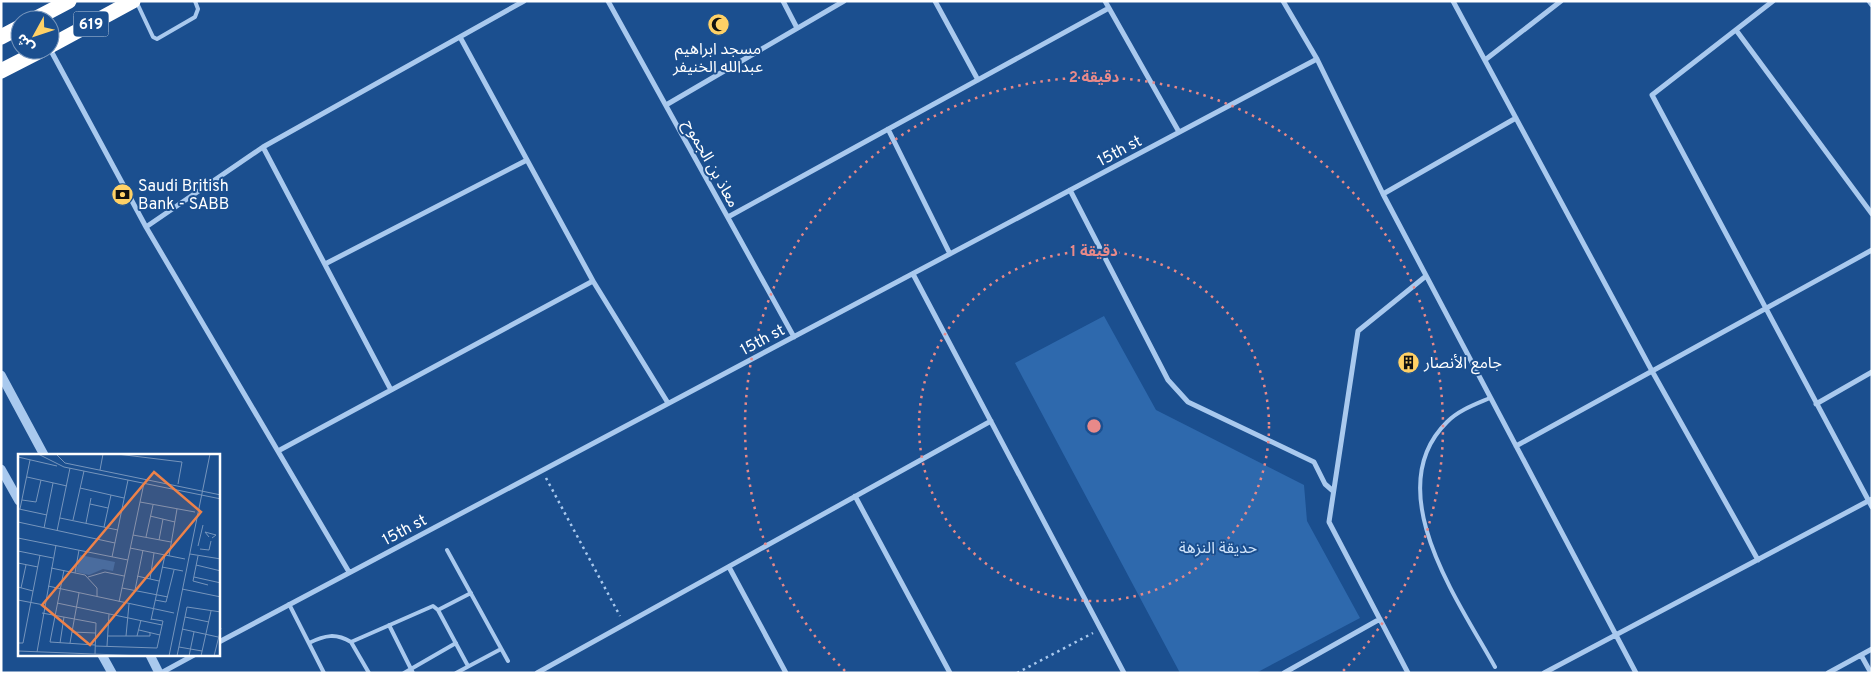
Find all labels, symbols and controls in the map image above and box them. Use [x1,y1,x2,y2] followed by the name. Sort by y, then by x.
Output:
[10,10,60,60] north arrow
[74,12,108,36] road number: 619
[706,12,730,36] mosque icon: مسجد ابراهيم عبدالله الخنيفر
[14,30,39,55] text: ش
[672,40,763,78] place label: مسجد ابراهيم عبدالله الخنيفر
[1069,69,1120,88] text: 2 دقيقة
[677,116,743,212] street label: معاذ بن الجموح
[1094,132,1146,172] street label: 15th st
[138,177,229,215] place label: Saudi British Bank - SABB
[110,182,134,206] bank icon: Saudi British Bank - SABB
[1070,243,1118,262] text: 1 دقيقة
[737,321,789,361] street label: 15th st
[1396,350,1420,374] building icon: جامع الأنصار
[1423,354,1502,375] place label: جامع الأنصار
[1085,417,1103,435] centre of rings
[18,454,220,656] inset map
[379,511,431,551] street label: 15th st
[1179,539,1257,559] park label: حديقة النزهة

